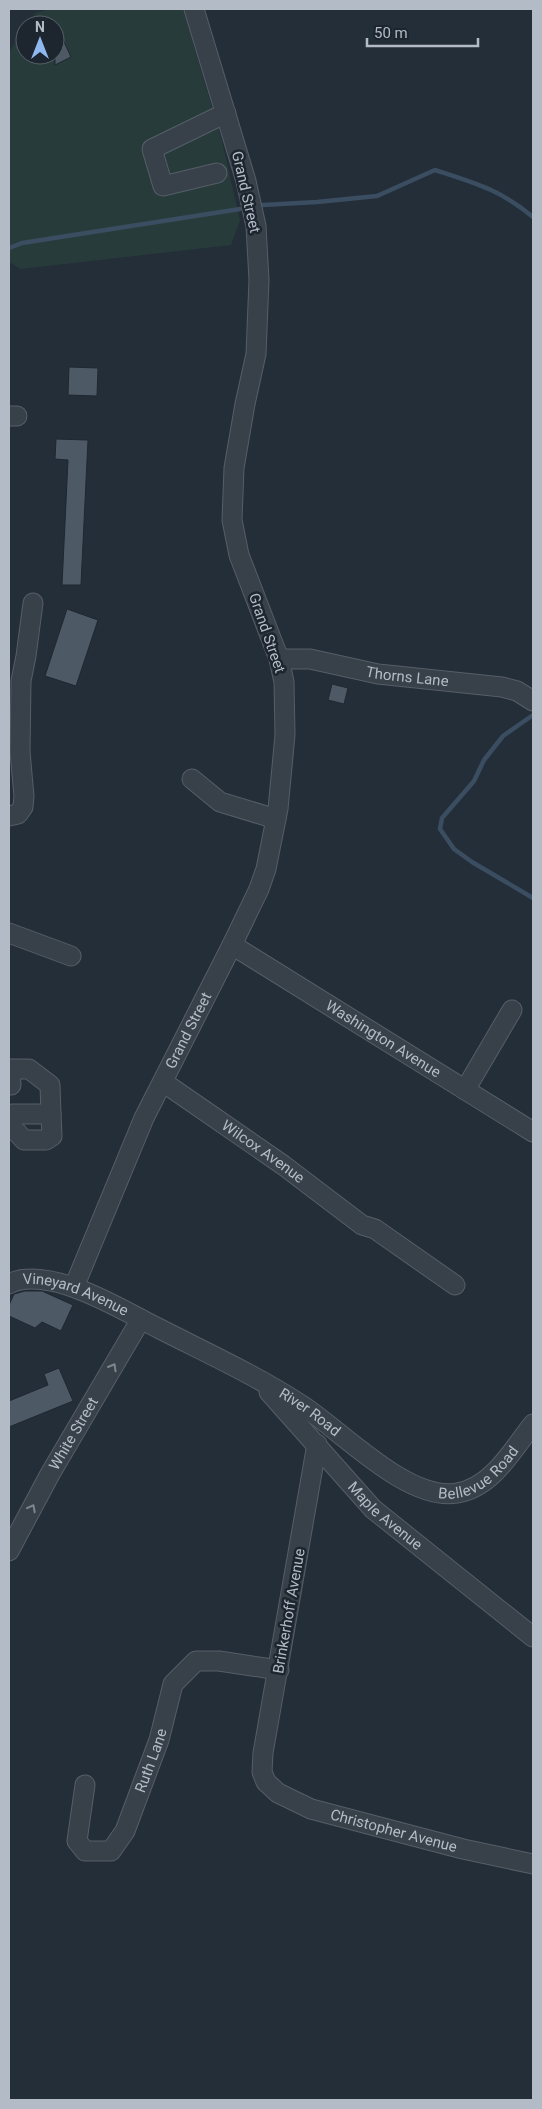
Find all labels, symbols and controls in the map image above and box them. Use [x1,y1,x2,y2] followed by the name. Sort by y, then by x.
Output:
[15,15,65,65] north arrow
[367,15,478,47] scale bar
[35,19,45,35] text: N
[374,24,408,42] text: 50 m
[228,149,264,235] street label: Grand Street
[245,591,289,675] street label: Grand Street
[364,663,450,690] street label: Thorns Lane
[162,989,215,1072] street label: Grand Street
[322,996,444,1081] street label: Washington Avenue
[218,1116,308,1187] street label: Wilcox Avenue
[22,1270,131,1320] street label: Vineyard Avenue
[107,1364,117,1373] one-way arrow
[276,1384,344,1440] street label: River Road
[45,1394,102,1473] street label: White Street
[437,1443,522,1503] street label: Bellevue Road
[344,1478,426,1554] street label: Maple Avenue
[26,1504,36,1513] one-way arrow
[269,1547,309,1675] street label: Brinkerhoff Avenue
[131,1727,171,1795] street label: Ruth Lane
[328,1805,459,1856] street label: Christopher Avenue

